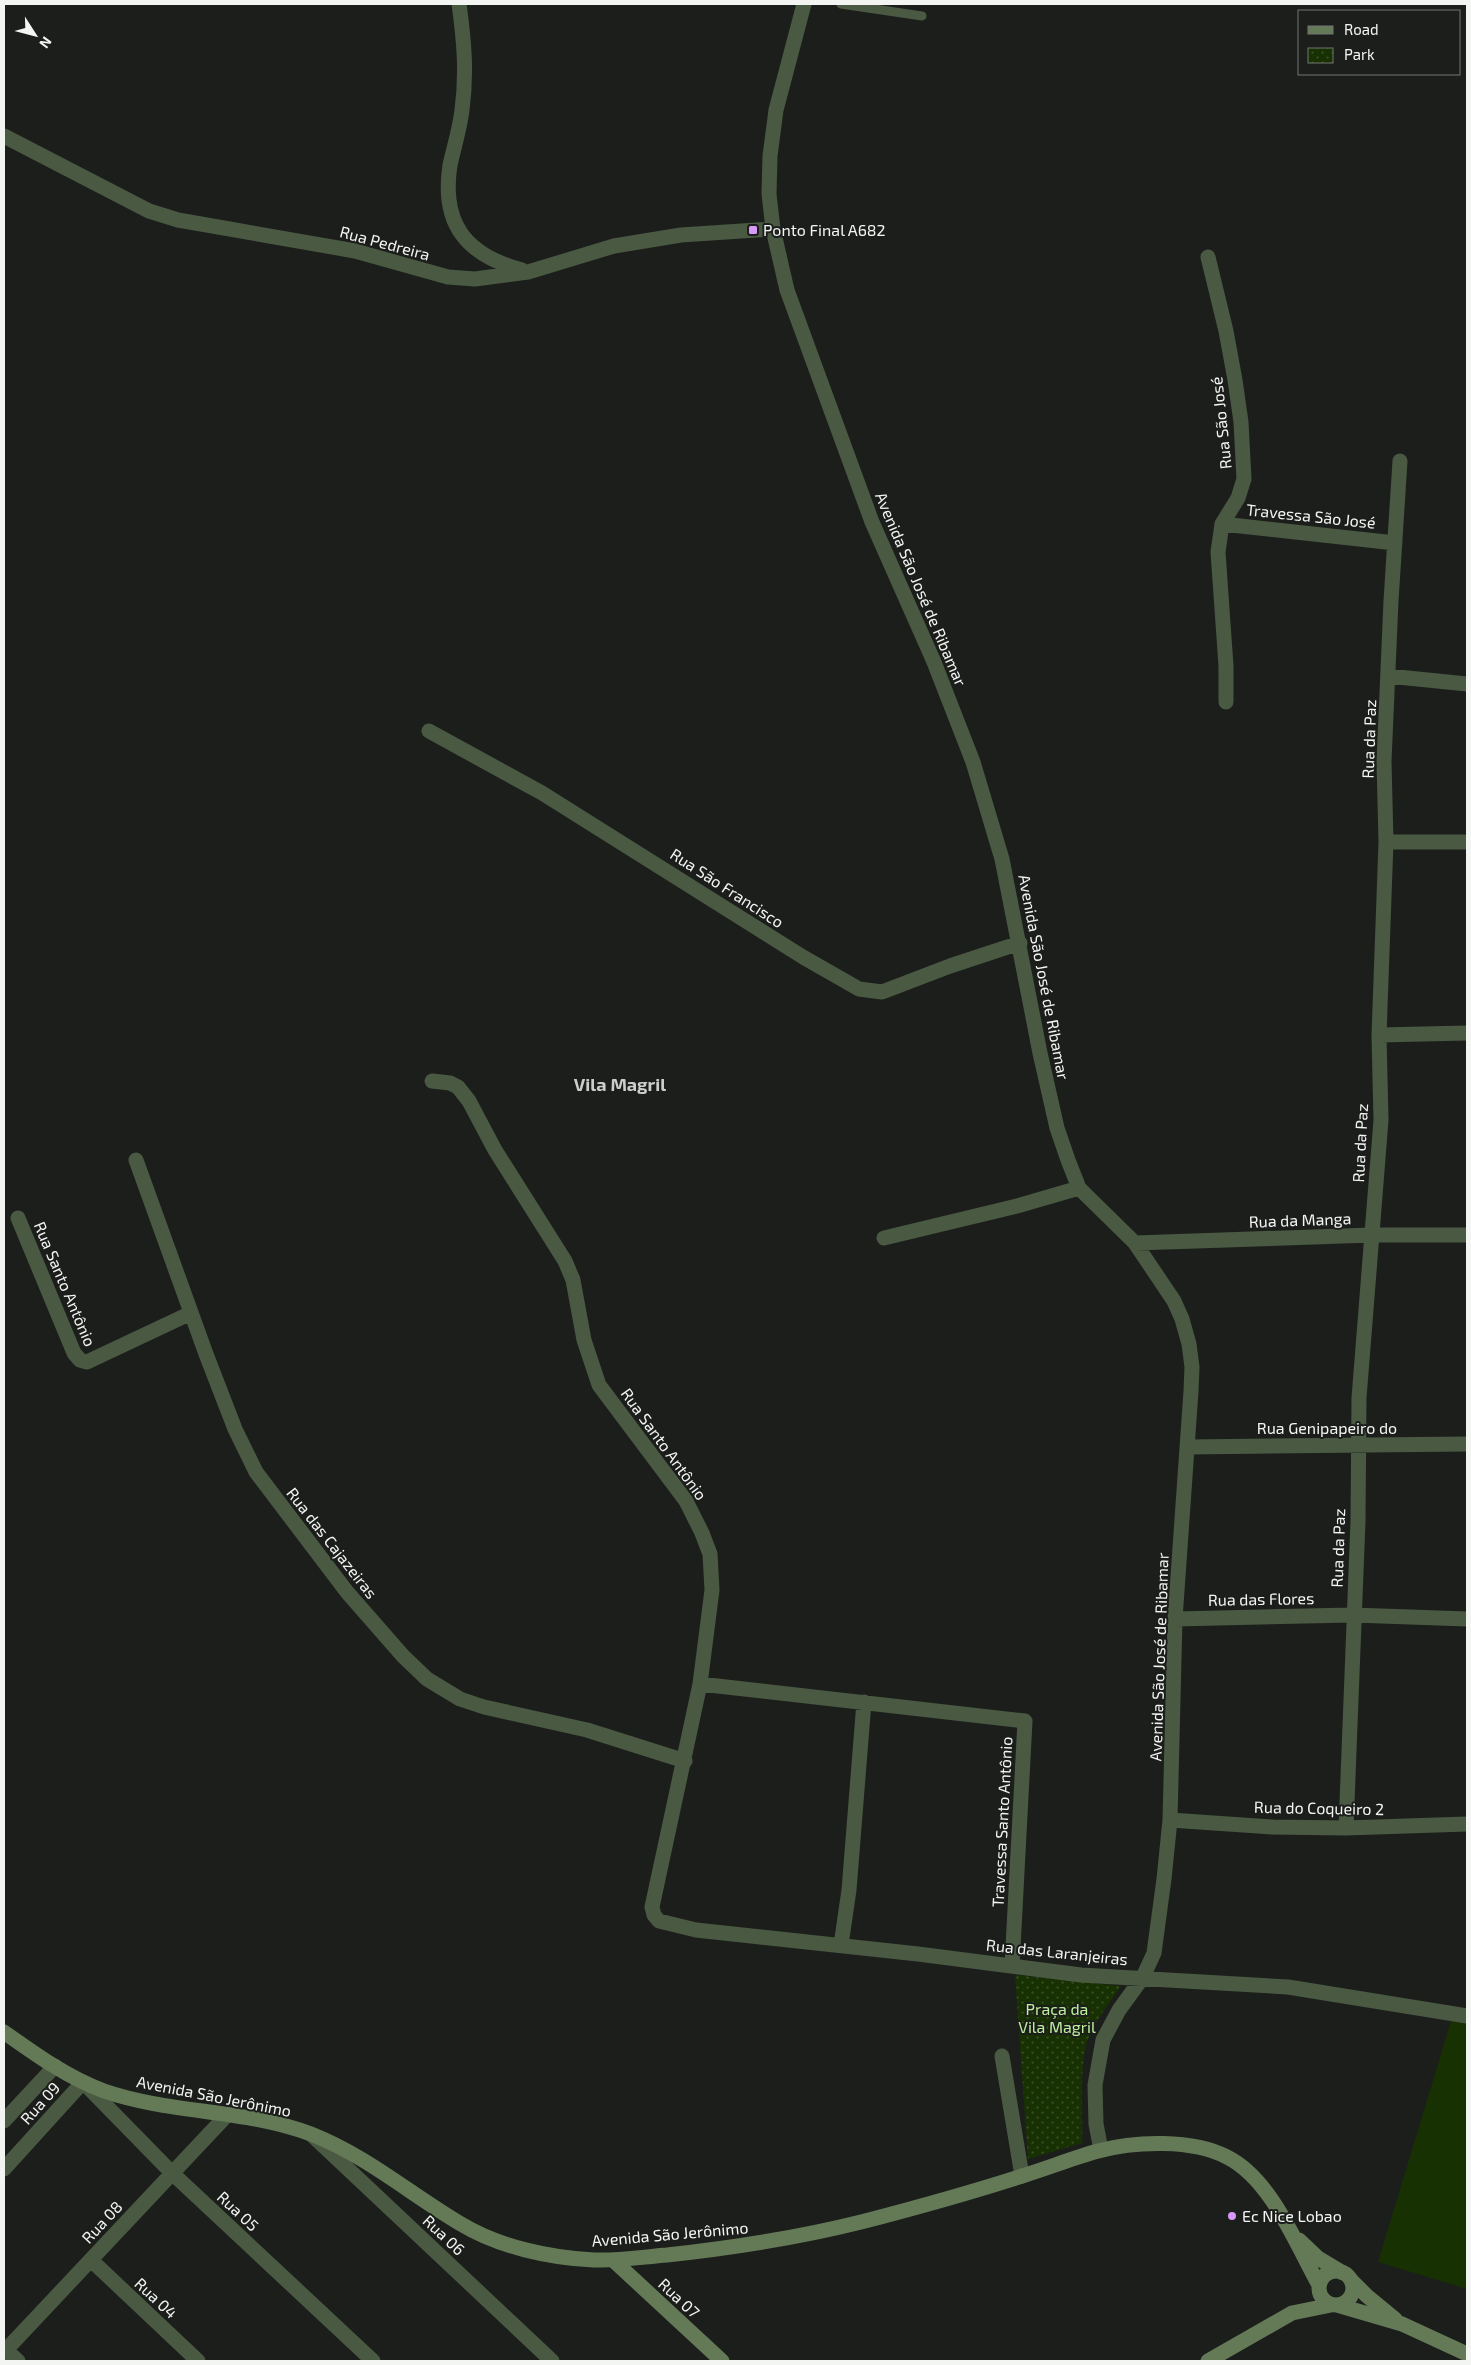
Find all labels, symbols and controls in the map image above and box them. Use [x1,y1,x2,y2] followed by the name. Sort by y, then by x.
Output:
[10,10,60,60] north arrow
[1298,10,1461,75] legend
[1344,20,1379,38] text: Road
[36,34,56,52] text: N
[1344,45,1375,63] text: Park
[763,220,886,239] place label: Ponto Final A682
[338,221,432,264] street label: Rua Pedreira
[747,224,759,236] marker: Ponto Final A682
[1206,376,1235,470] street label: Rua São José
[872,489,971,689] street label: Avenida São José de Ribamar
[1245,499,1377,532] street label: Travessa São José
[1358,699,1379,779] street label: Rua da Paz
[667,844,788,931] street label: Rua São Francisco
[1015,873,1074,1082] street label: Avenida São José de Ribamar
[574,1073,666,1095] district label: Vila Magril
[1348,1103,1371,1183] street label: Rua da Paz
[1248,1208,1352,1231] street label: Rua da Manga
[31,1219,100,1349] street label: Rua Santo Antônio
[617,1384,711,1503] street label: Rua Santo Antônio
[1257,1418,1397,1437] street label: Rua Genipapeiro do
[282,1483,382,1603] street label: Rua das Cajazeiras
[1327,1508,1348,1588] street label: Rua da Paz
[1145,1552,1172,1762] street label: Avenida São José de Ribamar
[1208,1588,1314,1609] street label: Rua das Flores
[988,1736,1015,1908] street label: Travessa Santo Antônio
[1254,1797,1384,1818] street label: Rua do Coqueiro 2
[985,1935,1129,1969] street label: Rua das Laranjeiras
[1018,1999,1096,2036] park label: Praça da Vila Magril
[135,2071,293,2120] street label: Avenida São Jerônimo
[16,2078,63,2128] street label: Rua 09
[214,2187,263,2234] street label: Rua 05
[77,2197,126,2247] street label: Rua 08
[1242,2206,1342,2225] place label: Ec Nice Lobao
[1226,2210,1238,2222] marker: Ec Nice Lobao
[420,2211,469,2259] street label: Rua 06
[591,2217,749,2250] street label: Avenida São Jerônimo
[131,2273,182,2322] street label: Rua 04
[655,2274,704,2321] street label: Rua 07

